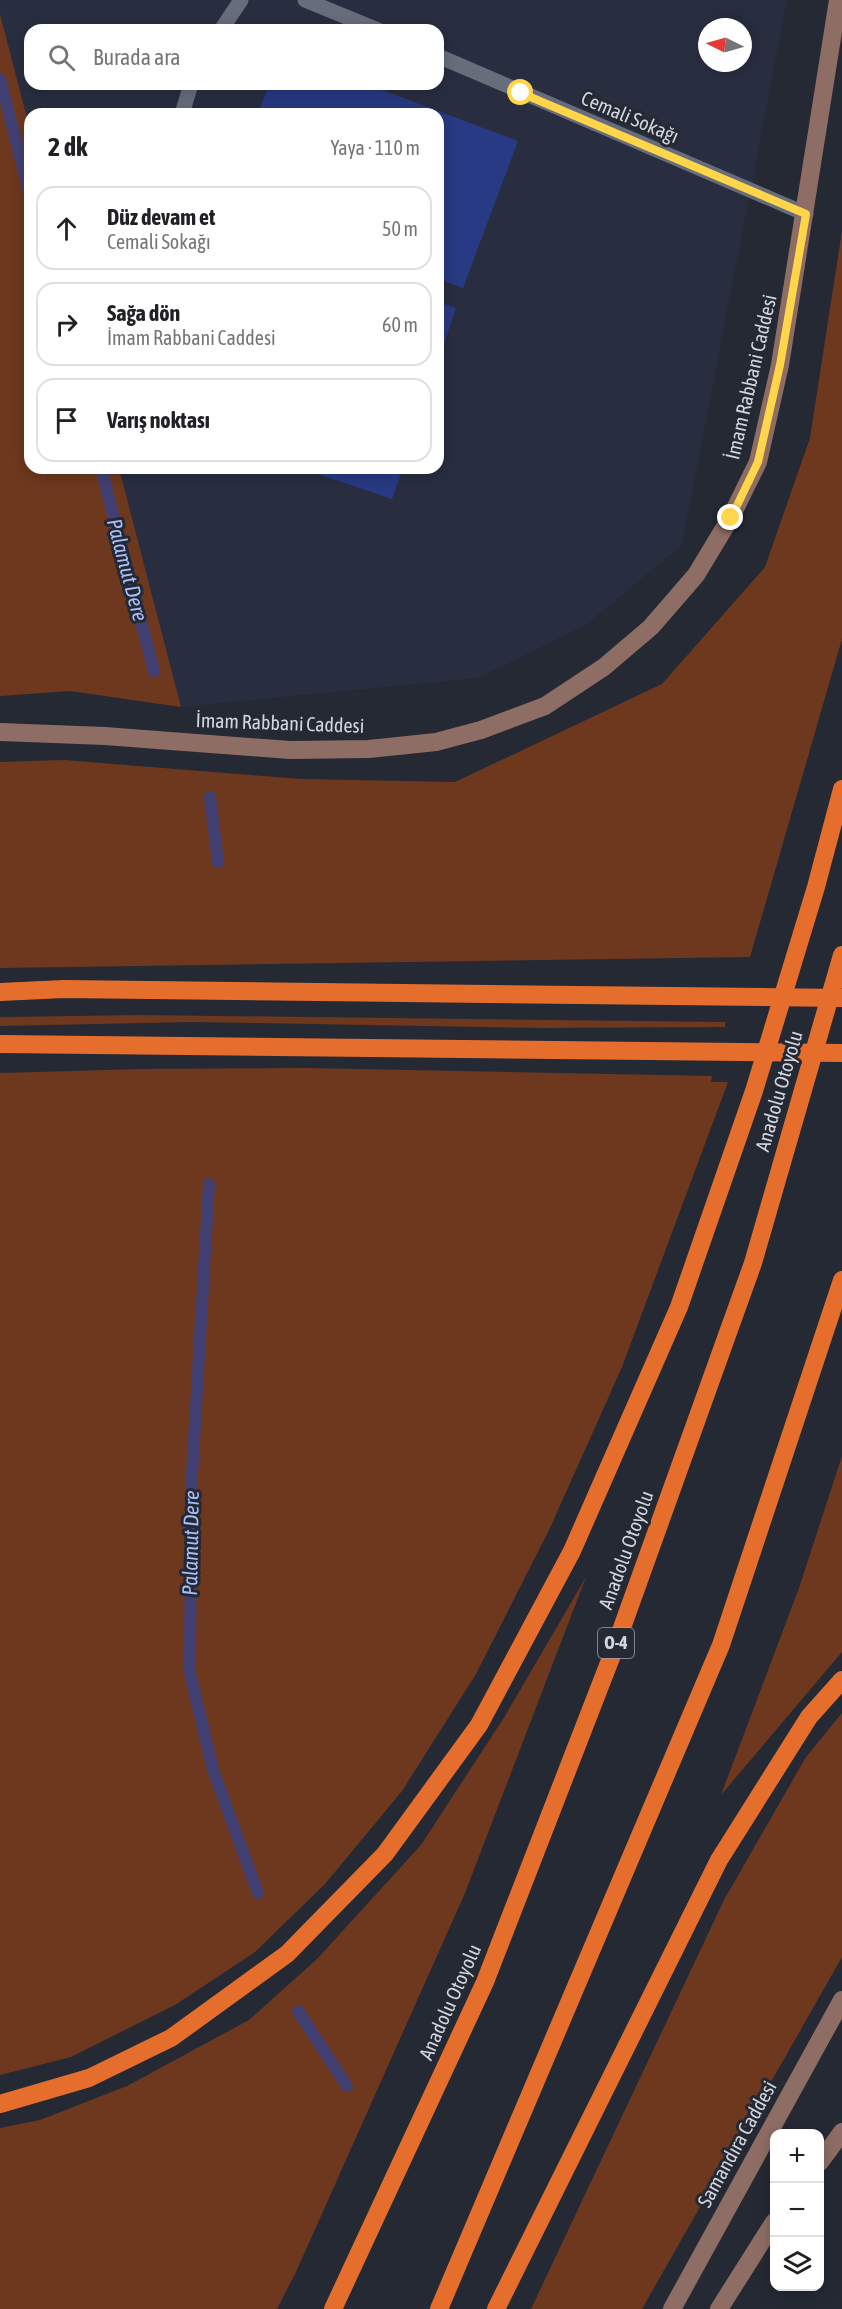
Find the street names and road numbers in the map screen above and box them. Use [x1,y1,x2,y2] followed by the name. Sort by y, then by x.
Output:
[578,86,682,147] street label: Cemali Sokağı
[720,292,781,462] street label: İmam Rabbani Caddesi
[195,708,365,737] street label: İmam Rabbani Caddesi
[750,1028,807,1154] street label: Anadolu Otoyolu
[593,1488,658,1612] street label: Anadolu Otoyolu
[598,1628,634,1658] road number: O-4
[414,1940,485,2063] street label: Anadolu Otoyolu
[692,2077,781,2211] street label: Samandıra Caddesi

